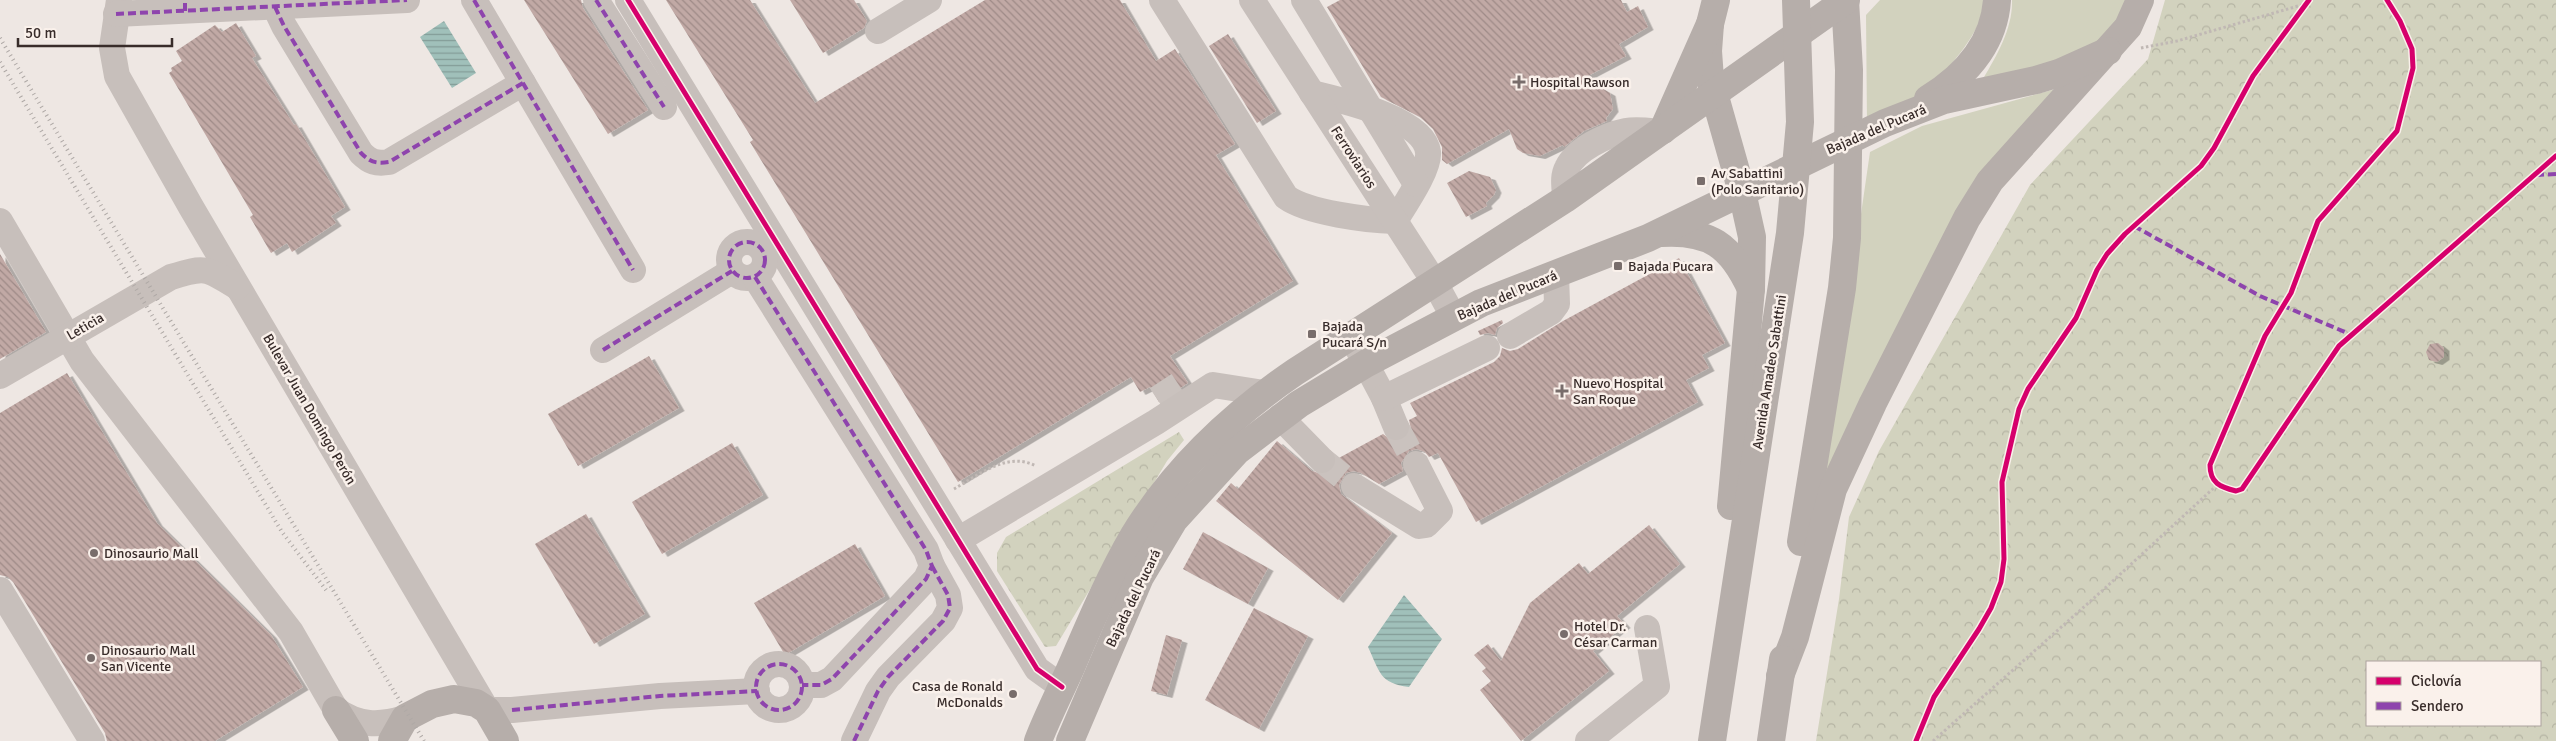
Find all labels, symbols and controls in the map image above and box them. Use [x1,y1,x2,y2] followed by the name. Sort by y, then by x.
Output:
[18,15,171,47] scale bar
[25,24,56,42] text: 50 m
[1530,74,1630,91] place label: Hospital Rawson
[1512,75,1526,89] marker: Hospital Rawson
[1824,101,1929,158] street label: Bajada del Pucará
[1327,123,1380,192] street label: Ferroviarios
[1711,165,1804,198] place label: Av Sabattini (Polo Sanitario)
[1695,175,1707,187] marker: Av Sabattini (Polo Sanitario)
[1628,258,1713,275] place label: Bajada Pucara
[1612,260,1624,272] marker: Bajada Pucara
[1455,267,1560,324] street label: Bajada del Pucará
[1749,293,1790,451] street label: Avenida Amadeo Sabattini
[64,309,107,344] street label: Leticia
[1322,318,1387,351] place label: Bajada Pucará S/n
[1306,328,1318,340] marker: Bajada Pucará S/n
[259,331,360,488] street label: Bulevar Juan Domingo Perón
[1573,375,1664,408] place label: Nuevo Hospital San Roque
[1555,384,1569,398] marker: Nuevo Hospital San Roque
[104,545,199,562] place label: Dinosaurio Mall
[1102,546,1165,650] street label: Bajada del Pucará
[88,547,100,559] marker: Dinosaurio Mall
[1574,618,1657,651] place label: Hotel Dr. César Carman
[1558,628,1570,640] marker: Hotel Dr. César Carman
[101,642,196,675] place label: Dinosaurio Mall San Vicente
[85,652,97,664] marker: Dinosaurio Mall San Vicente
[2366,661,2541,726] legend
[2411,672,2462,690] text: Ciclovía
[912,678,1003,711] place label: Casa de Ronald McDonalds
[1007,688,1019,700] marker: Casa de Ronald McDonalds
[2411,697,2464,715] text: Sendero

